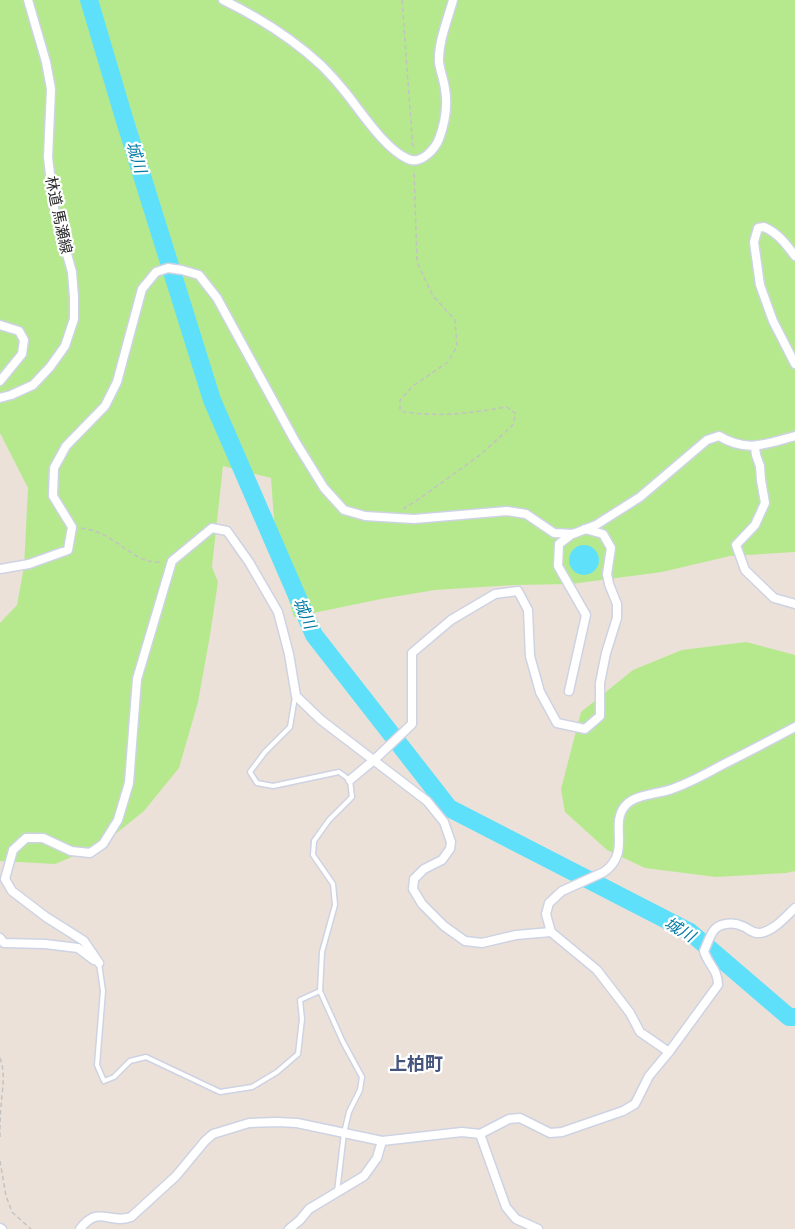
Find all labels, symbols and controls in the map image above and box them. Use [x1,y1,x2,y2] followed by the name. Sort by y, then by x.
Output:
[123,139,152,177] water label: 城川
[42,174,76,256] street label: 林道 馬瀬線
[289,594,321,634] water label: 城川
[661,912,701,947] water label: 城川
[389,1052,443,1075] district label: 上柏町

